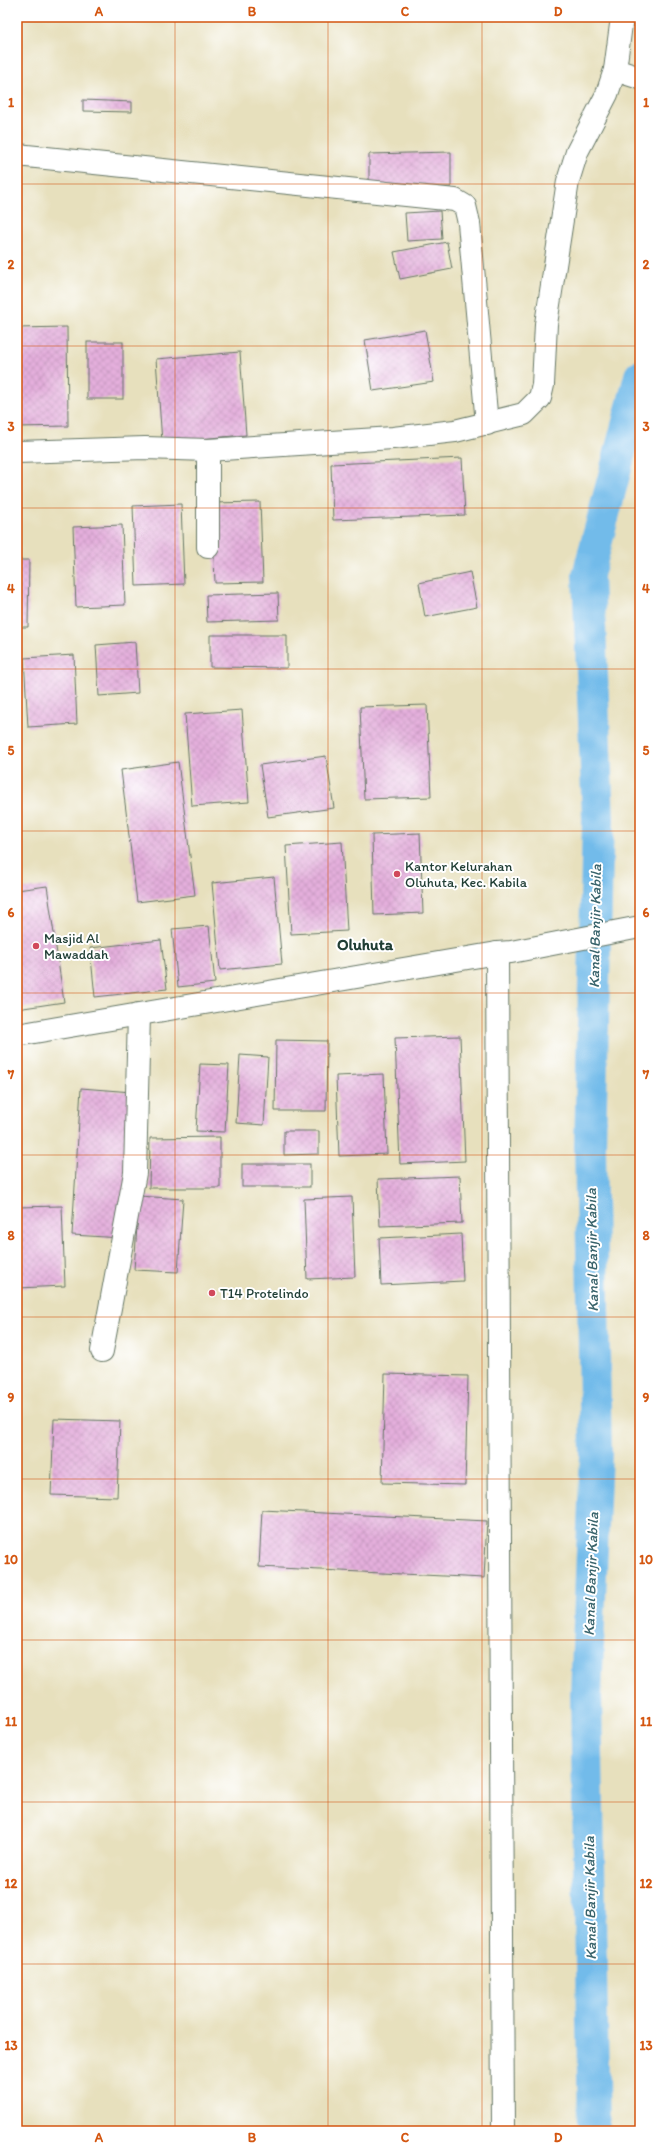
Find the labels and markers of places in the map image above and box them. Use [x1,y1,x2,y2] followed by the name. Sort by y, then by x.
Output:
[405,858,528,891] place label: Kantor Kelurahan Oluhuta, Kec. Kabila
[392,869,402,879] marker: Kantor Kelurahan Oluhuta, Kec. Kabila
[44,930,109,963] place label: Masjid Al Mawaddah
[31,941,41,951] marker: Masjid Al Mawaddah
[220,1285,309,1302] place label: T14 Protelindo
[207,1288,217,1298] marker: T14 Protelindo

